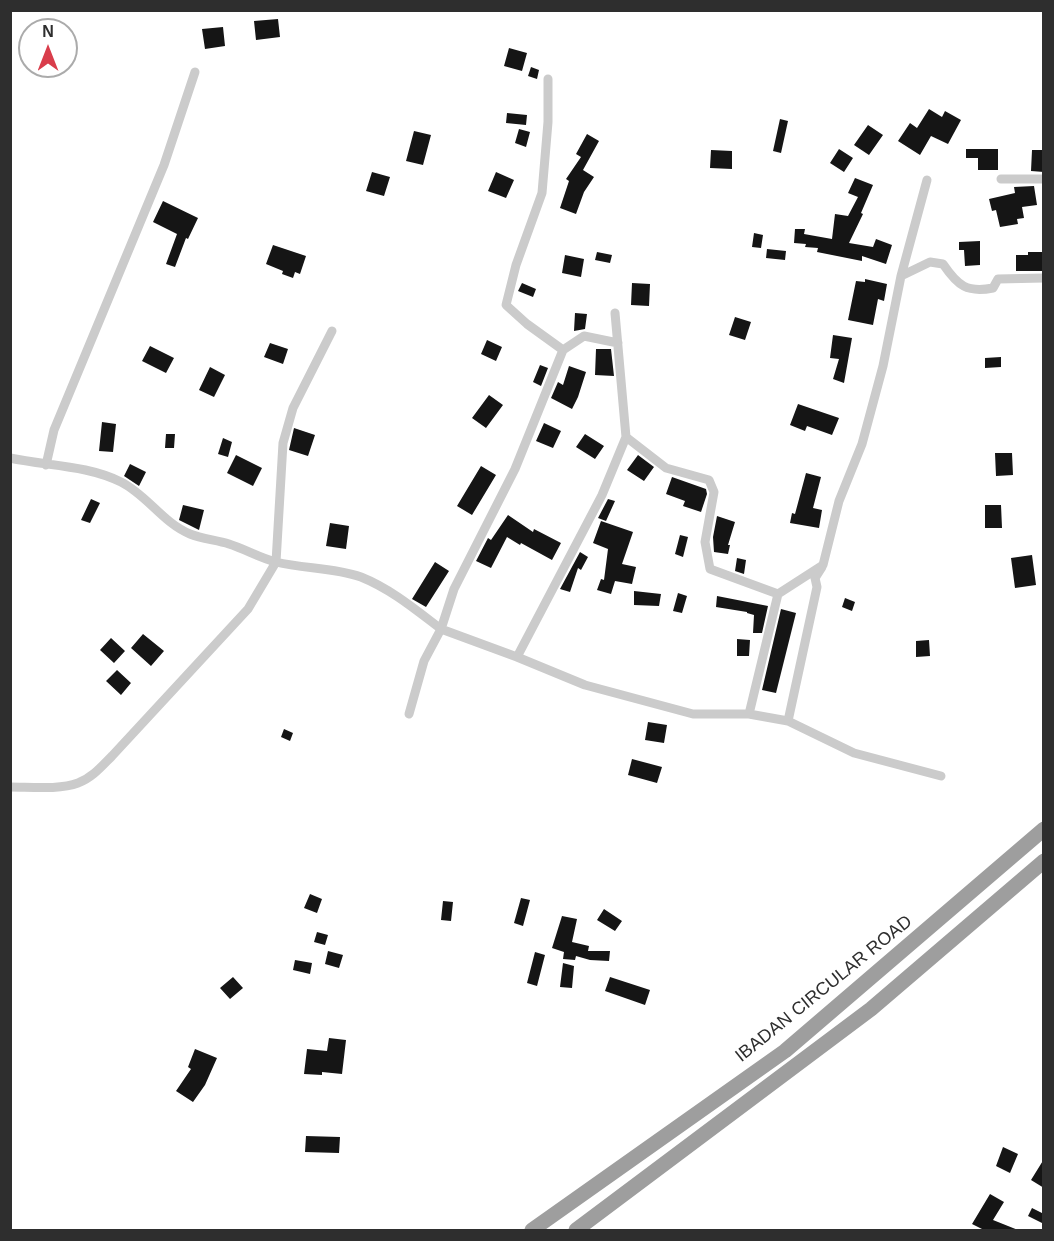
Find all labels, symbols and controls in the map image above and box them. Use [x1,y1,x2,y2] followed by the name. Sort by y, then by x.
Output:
[18,18,78,78] north arrow
[42,23,54,40] text: N
[731,911,917,1067] street label: IBADAN CIRCULAR ROAD

